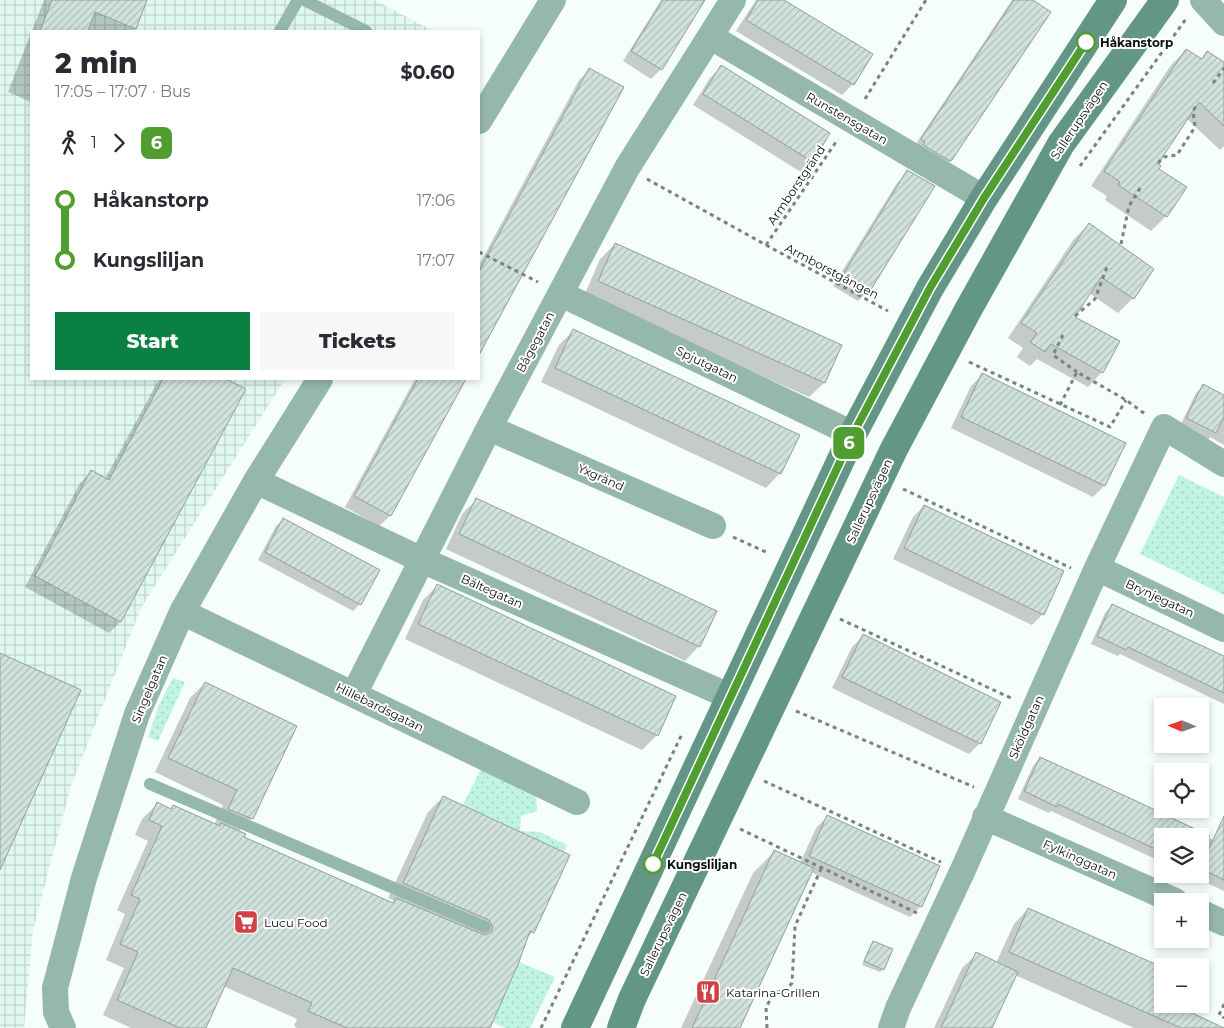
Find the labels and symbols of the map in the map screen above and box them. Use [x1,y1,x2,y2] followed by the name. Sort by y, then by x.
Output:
[1076,32,1096,52] marker: Håkanstorp
[1100,35,1173,50] place label: Håkanstorp
[1047,78,1111,162] street label: Sallerupsvägen
[804,89,890,147] street label: Runstensgatan
[764,142,828,228] street label: Armborstgränd
[783,240,881,302] street label: Armborstgången
[513,309,557,375] street label: Bågegatan
[674,343,740,385] street label: Spjutgatan
[833,427,865,459] line badge: 6
[843,456,895,546] street label: Sallerupsvägen
[576,460,626,494] street label: Yxgränd
[459,571,525,611] street label: Bältegatan
[1123,576,1197,620] street label: Brynjegatan
[128,653,170,725] street label: Singelgatan
[334,679,426,735] street label: Hillebardsgatan
[1005,693,1047,761] street label: Sköldgatan
[1154,698,1209,752] north arrow
[1041,836,1119,882] street label: Fylkinggatan
[643,854,663,874] marker: Kungsliljan
[667,857,737,872] place label: Kungsliljan
[636,889,690,979] street label: Sallerupsvägen
[233,909,259,935] supermarket icon: Lucu Food
[264,915,328,930] place label: Lucu Food
[695,979,721,1005] restaurant icon: Katarina-Grillen
[726,985,820,1000] place label: Katarina-Grillen

